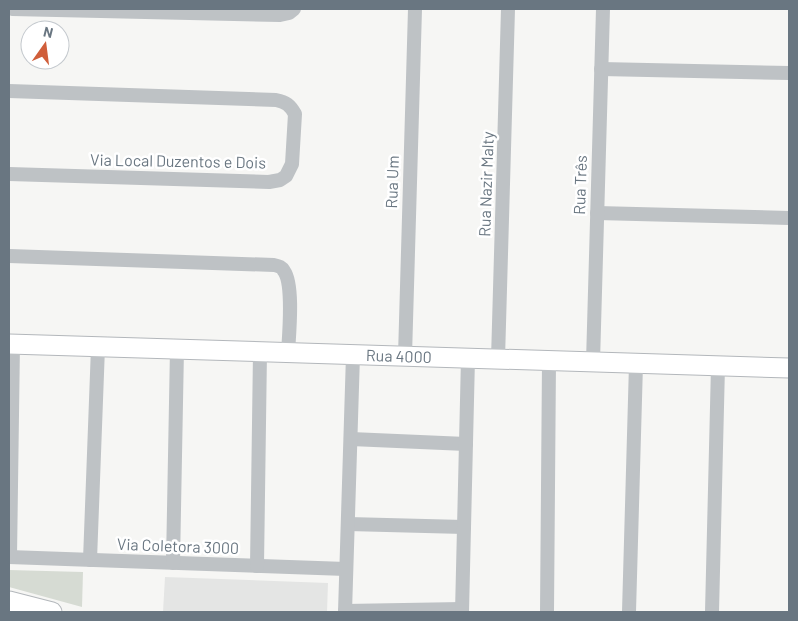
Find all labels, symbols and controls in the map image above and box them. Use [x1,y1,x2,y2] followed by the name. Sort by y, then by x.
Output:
[20,20,70,70] north arrow
[42,23,55,41] text: N
[474,130,497,237] street label: Rua Nazir Malty
[90,149,266,172] street label: Via Local Duzentos e Dois
[381,155,402,209] street label: Rua Um
[569,155,590,215] street label: Rua Três
[366,345,432,366] street label: Rua 4000
[117,534,239,557] street label: Via Coletora 3000

